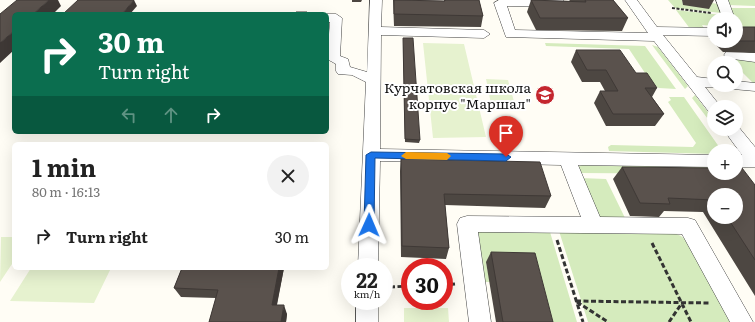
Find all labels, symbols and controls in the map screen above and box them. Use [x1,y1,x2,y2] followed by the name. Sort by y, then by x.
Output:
[707,12,743,224] map controls
[707,12,743,48] button: sound
[98,20,164,62] text: 30 m
[32,28,84,80] icon: right
[707,56,743,92] button: search
[98,58,189,85] text: Turn right
[384,77,531,113] place label: Курчатовская школа корпус "Маршал"
[534,84,556,106] school or university icon: Курчатовская школа корпус "Маршал"
[707,100,743,136] button: layers
[118,104,140,126] icon: left
[160,104,182,126] icon: ahead
[202,104,224,126] icon: right
[489,116,523,157] pin
[495,122,517,144] icon: arrive
[707,144,743,180] button: +
[32,149,96,184] text: 1 min
[267,155,309,197] button: close
[32,182,100,201] text: 80 m · 16:13
[707,188,743,224] button: −
[348,204,390,246] position arrow
[32,225,54,247] icon: right
[66,225,148,248] text: Turn right
[275,225,309,248] text: 30 m
[401,258,453,310] speed limit sign: 30
[356,264,378,294] text: 22
[354,286,380,301] text: km/h

